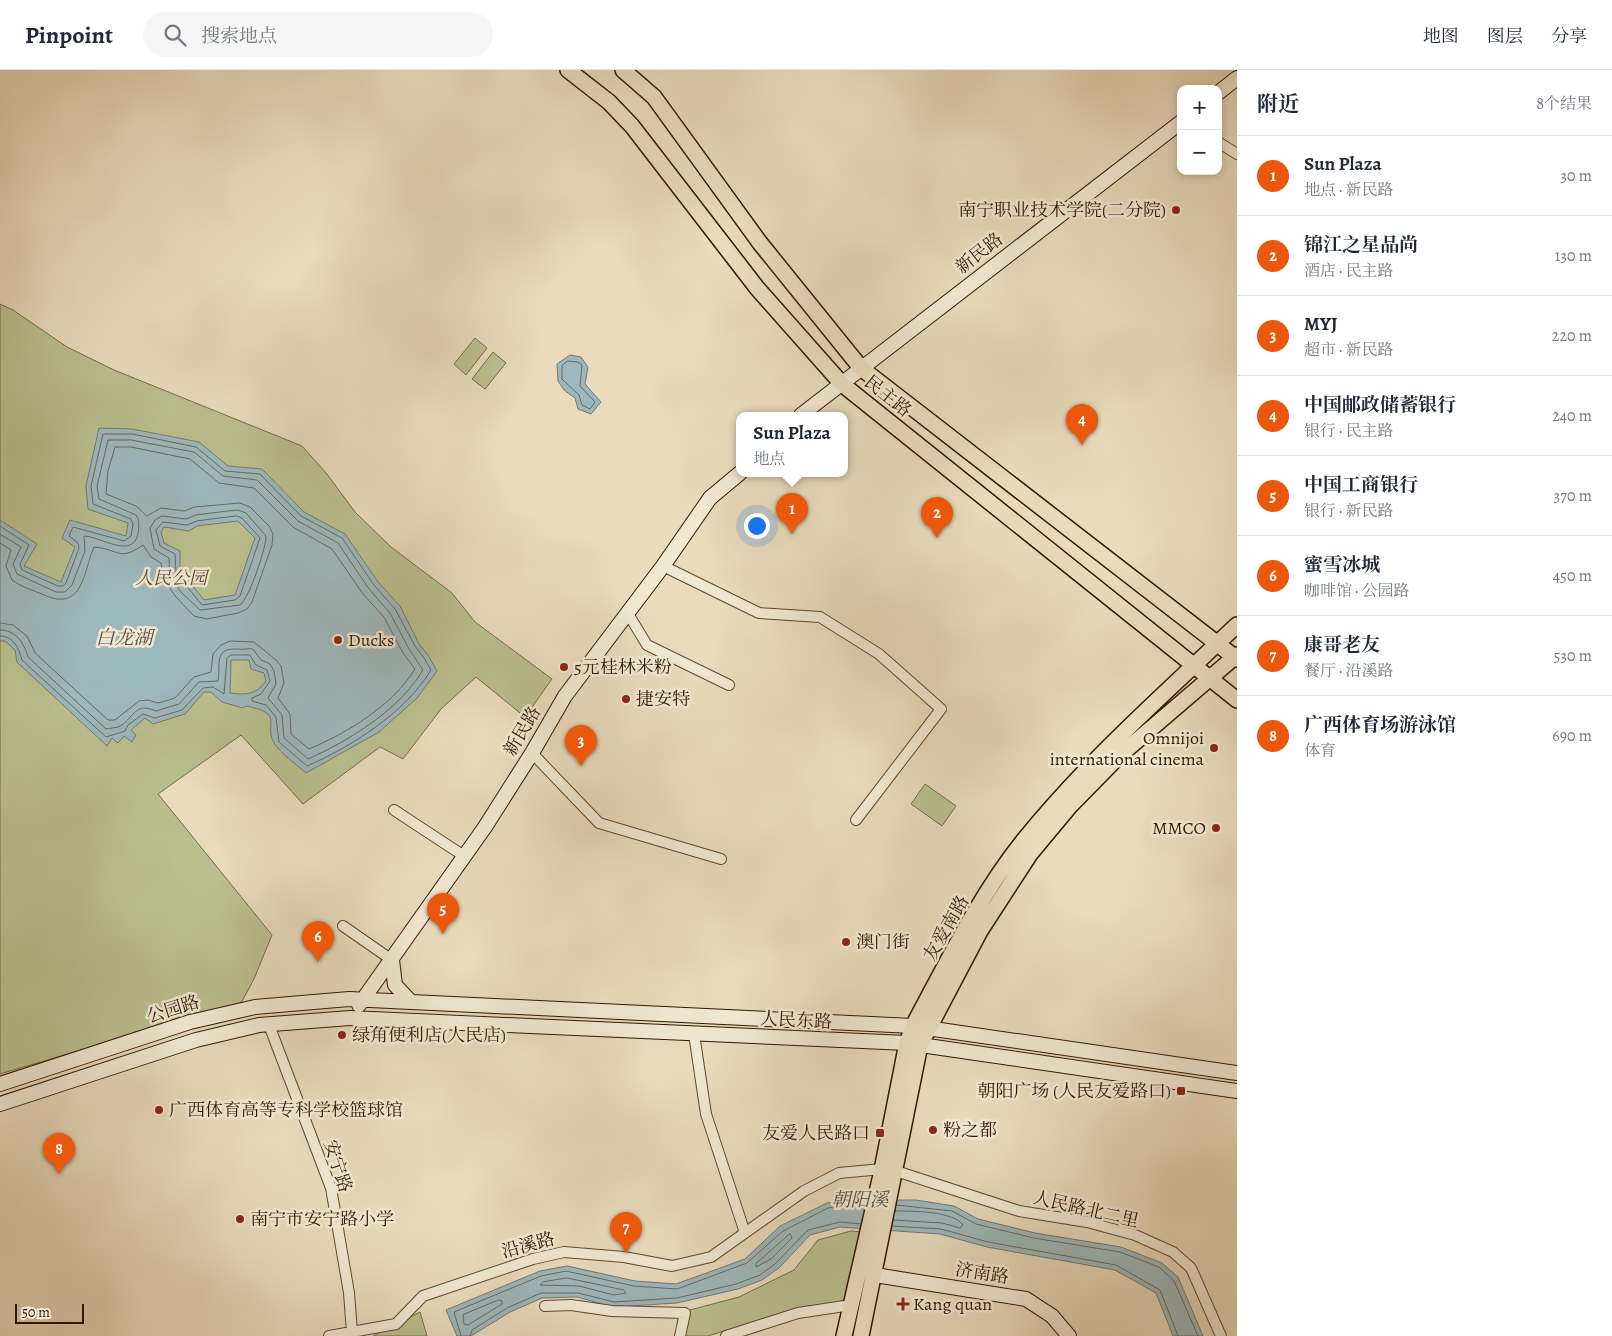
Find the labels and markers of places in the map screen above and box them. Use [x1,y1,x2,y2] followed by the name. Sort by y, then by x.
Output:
[958,198,1166,222] place label: 南宁职业技术学院(二分院)
[1170,204,1182,216] marker: 南宁职业技术学院(二分院)
[1066,404,1098,445] pin: 4
[776,493,808,534] pin: 1
[921,497,953,538] pin: 2
[348,628,394,652] place label: Ducks
[332,634,344,646] marker: Ducks
[574,655,672,679] place label: 5元桂林米粉
[558,661,570,673] marker: 5元桂林米粉
[636,687,690,711] place label: 捷安特
[620,693,632,705] marker: 捷安特
[565,725,597,766] pin: 3
[1050,726,1205,771] place label: Omnijoi international cinema
[1208,742,1220,754] marker: Omnijoi international cinema
[1152,816,1206,840] place label: MMCO
[1210,822,1222,834] marker: MMCO
[427,893,459,934] pin: 5
[302,921,334,962] pin: 6
[856,930,910,954] place label: 澳门街
[840,936,852,948] marker: 澳门街
[352,1023,506,1047] place label: 绿角便利店(人民店)
[336,1029,348,1041] marker: 绿角便利店(人民店)
[978,1079,1171,1103] place label: 朝阳广场 (人民友爱路口)
[1175,1085,1187,1097] marker: 朝阳广场 (人民友爱路口)
[169,1098,403,1122] place label: 广西体育高等专科学校篮球馆
[153,1104,165,1116] marker: 广西体育高等专科学校篮球馆
[943,1118,997,1142] place label: 粉之都
[762,1121,870,1145] place label: 友爱人民路口
[927,1124,939,1136] marker: 粉之都
[874,1127,886,1139] marker: 友爱人民路口
[43,1133,75,1174] pin: 8
[250,1207,394,1231] place label: 南宁市安宁路小学
[610,1212,642,1253] pin: 7
[234,1213,246,1225] marker: 南宁市安宁路小学
[913,1292,992,1316] place label: Kang quan
[897,1298,909,1310] marker: Kang quan

